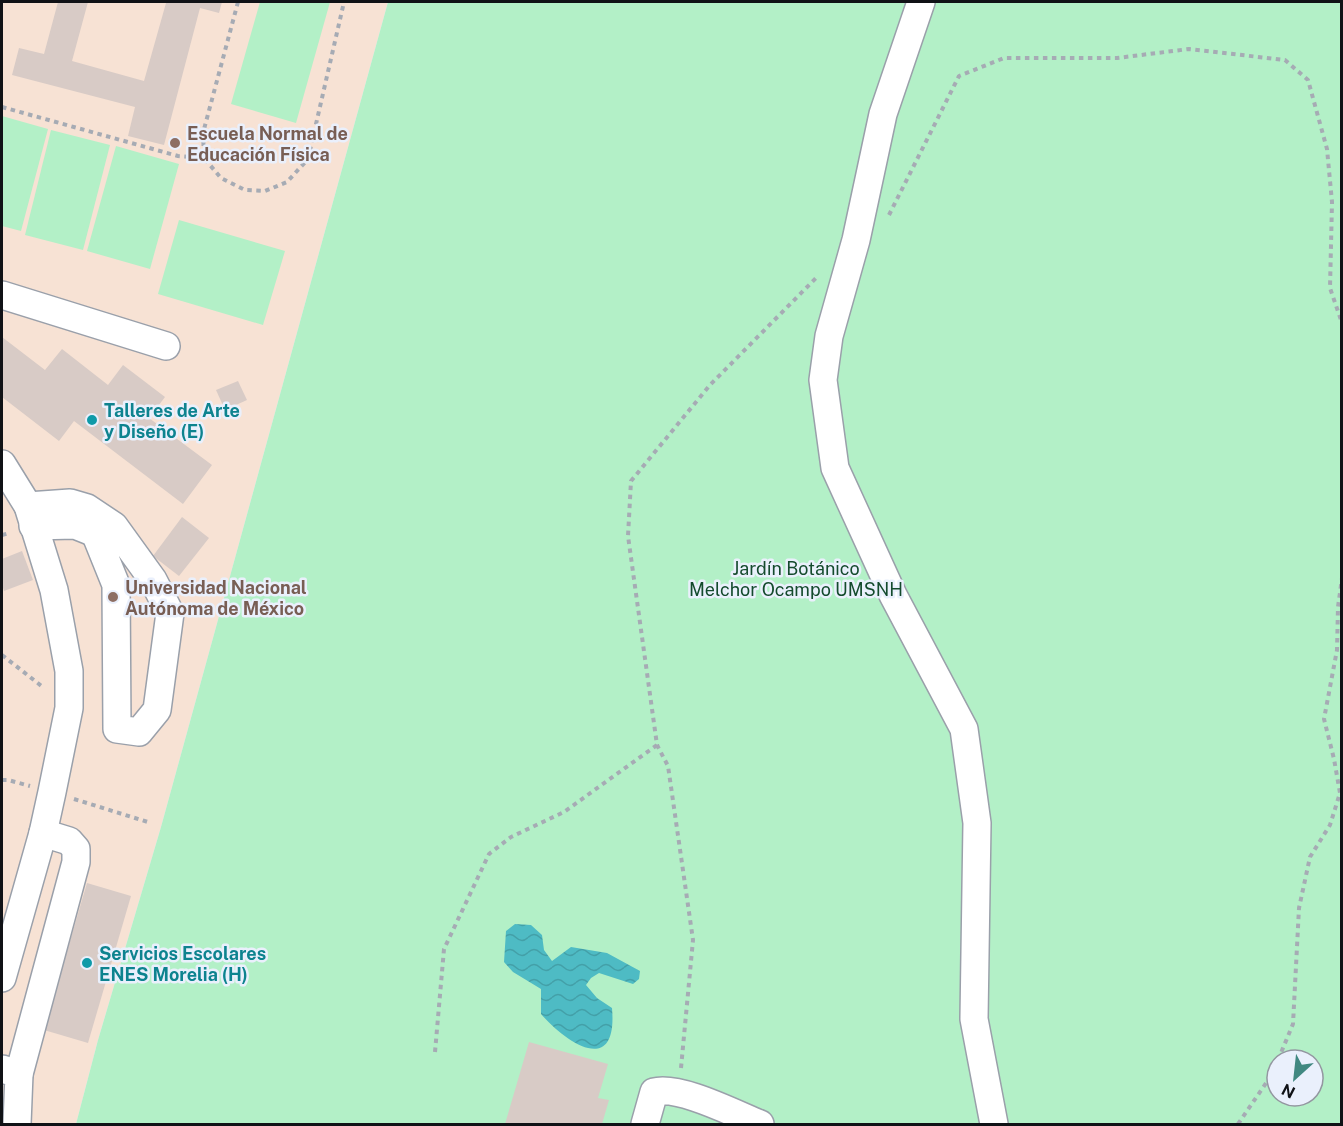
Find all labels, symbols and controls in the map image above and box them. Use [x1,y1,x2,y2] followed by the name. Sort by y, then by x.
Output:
[187,123,348,165] place label: Escuela Normal de Educación Física
[168,136,182,150] marker: Escuela Normal de Educación Física
[104,400,240,442] place label: Talleres de Arte y Diseño (E)
[85,413,99,427] marker: Talleres de Arte y Diseño (E)
[689,558,903,600] park label: Jardín Botánico Melchor Ocampo UMSNH
[125,577,307,619] place label: Universidad Nacional Autónoma de México
[106,590,120,604] marker: Universidad Nacional Autónoma de México
[99,943,266,985] place label: Servicios Escolares ENES Morelia (H)
[80,956,94,970] marker: Servicios Escolares ENES Morelia (H)
[1265,1048,1325,1108] north arrow
[1279,1080,1298,1102] text: N

